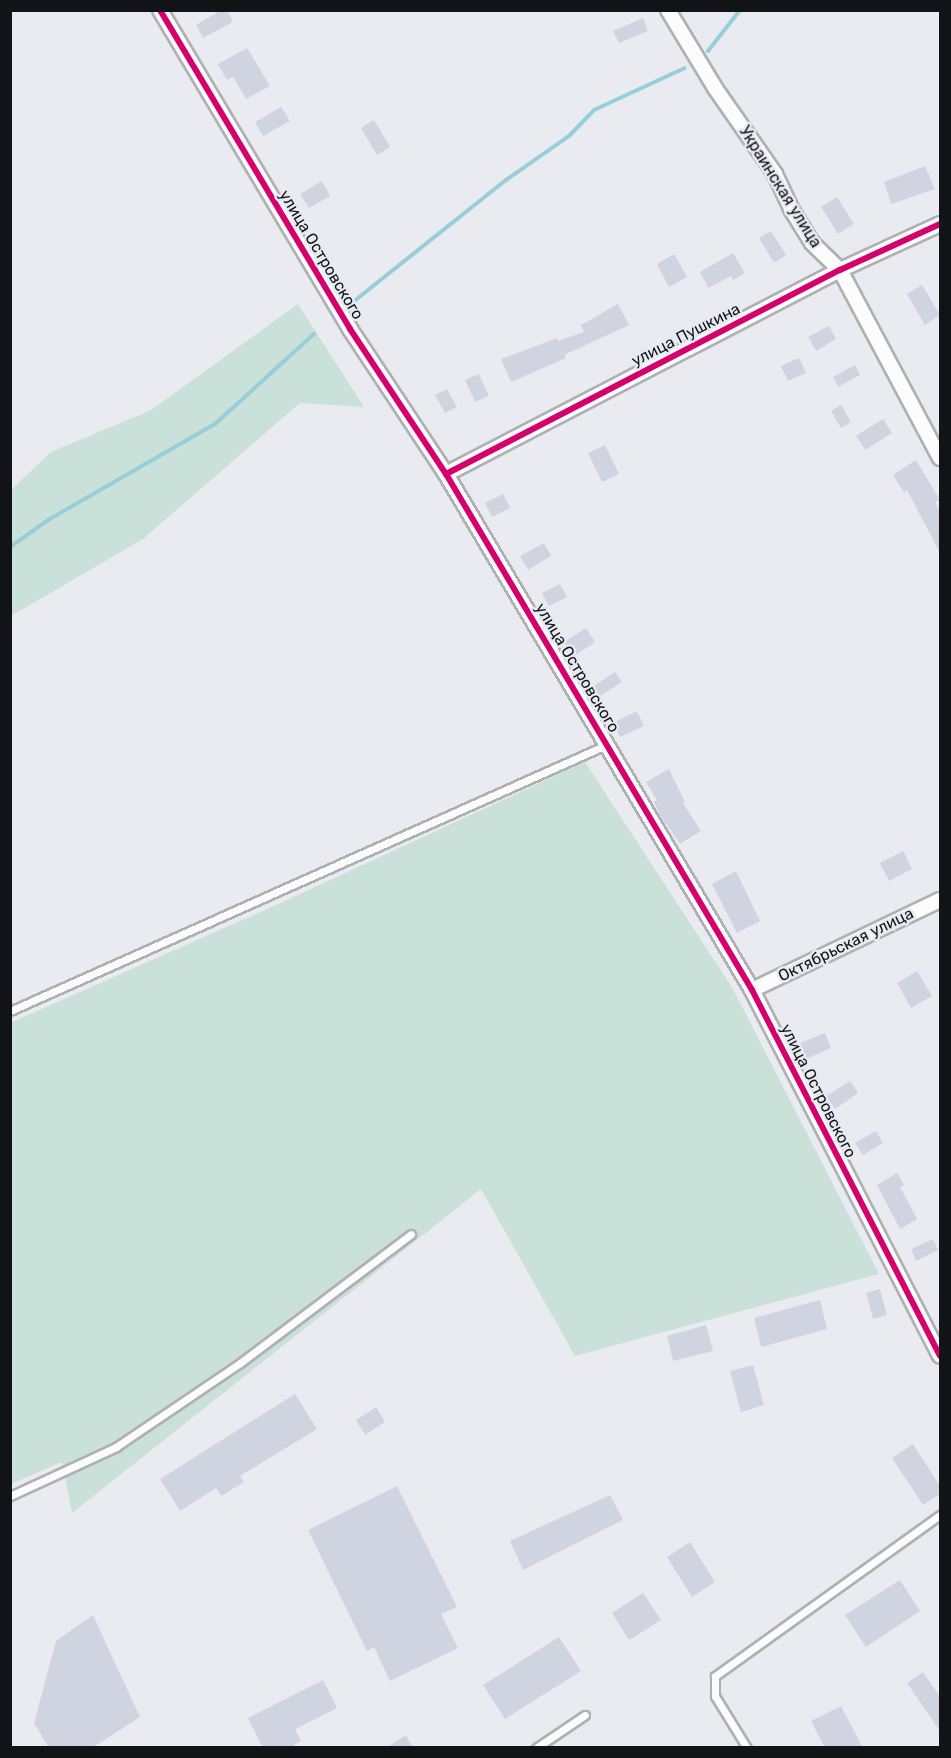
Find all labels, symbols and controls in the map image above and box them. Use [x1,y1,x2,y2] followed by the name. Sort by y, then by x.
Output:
[735,123,825,251] street label: Украинская улица
[275,187,367,323] street label: улица Островского
[628,299,744,371] street label: улица Пушкина
[531,600,623,736] street label: улица Островского
[775,904,917,986] street label: Октябрьская улица
[776,1021,860,1161] street label: улица Островского

